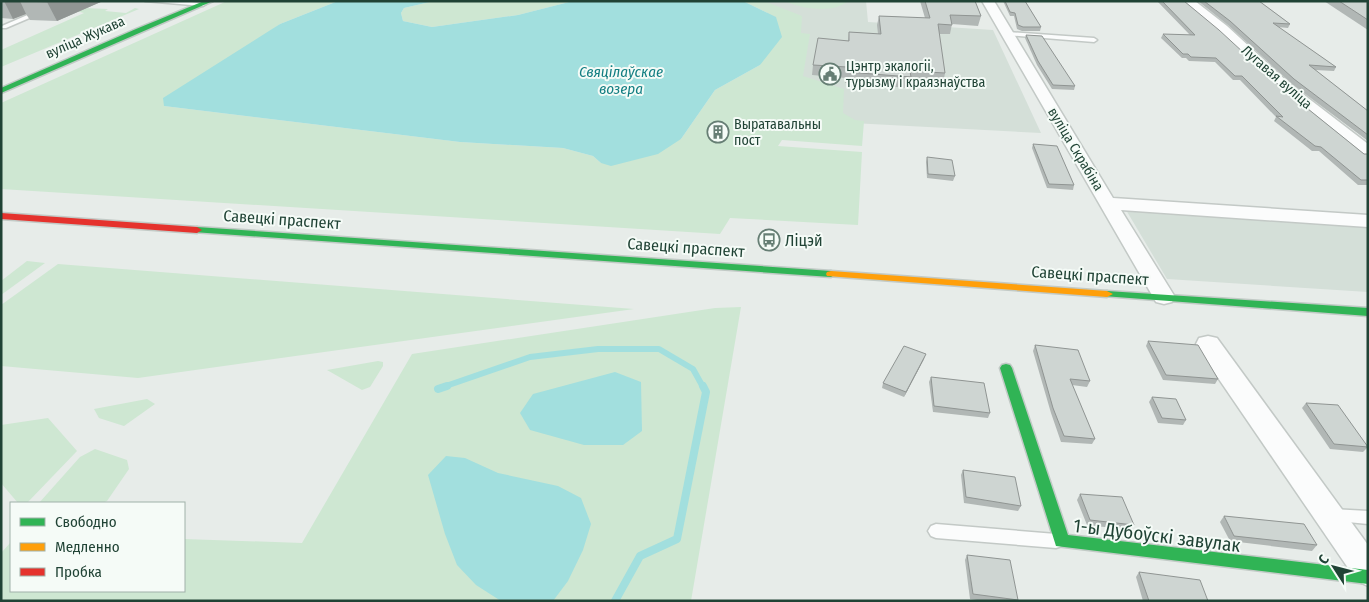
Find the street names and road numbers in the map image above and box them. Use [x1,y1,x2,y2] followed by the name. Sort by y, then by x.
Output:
[43,12,127,62] street label: вуліца Жукава
[1238,42,1316,113] street label: Лугавая вуліца
[1044,105,1107,194] street label: вуліца Скрабіна
[223,206,342,233] street label: Савецкі праспект
[627,234,746,261] street label: Савецкі праспект
[1031,262,1150,289] street label: Савецкі праспект
[1072,514,1242,557] street label: 1-ы Дубоўскі завулак

